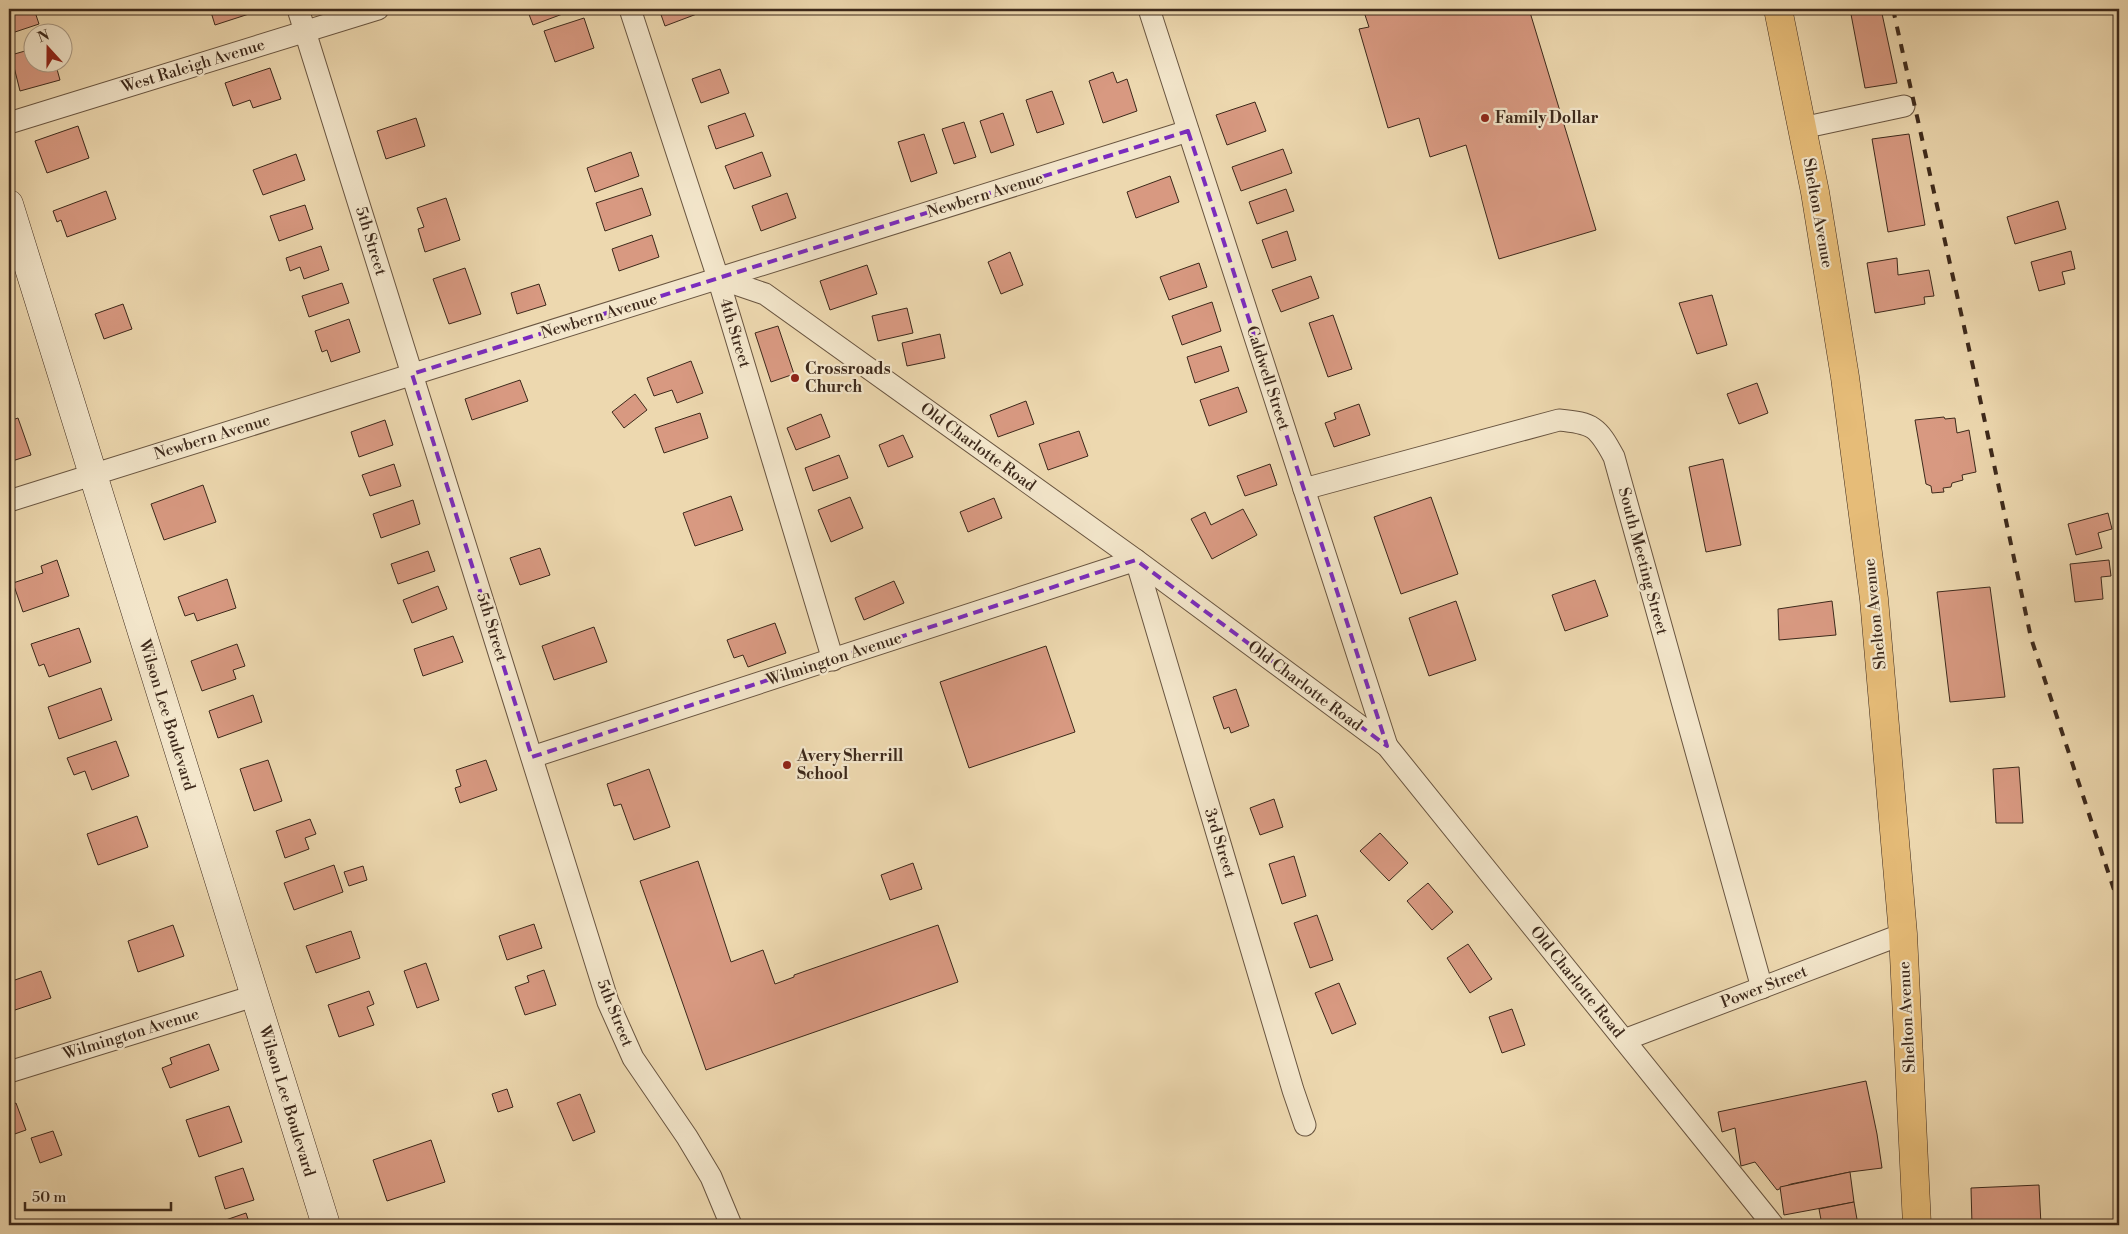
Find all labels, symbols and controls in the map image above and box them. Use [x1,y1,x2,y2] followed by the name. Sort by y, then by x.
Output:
[22,22,72,72] north arrow
[35,26,52,47] text: N
[118,35,267,98] street label: West Raleigh Avenue
[1495,108,1599,128] place label: Family Dollar
[1479,112,1491,124] marker: Family Dollar
[1798,156,1838,270] street label: Shelton Avenue
[924,168,1046,222] street label: Newbern Avenue
[351,204,391,278] street label: 5th Street
[538,289,660,343] street label: Newbern Avenue
[715,296,755,371] street label: 4th Street
[1242,323,1294,433] street label: Caldwell Street
[805,359,891,397] place label: Crossroads Church
[789,372,801,384] marker: Crossroads Church
[916,398,1040,496] street label: Old Charlotte Road
[151,410,273,464] street label: Newbern Avenue
[1614,485,1672,637] street label: South Meeting Street
[1859,557,1891,671] street label: Shelton Avenue
[472,590,512,664] street label: 5th Street
[763,628,904,691] street label: Wilmington Avenue
[134,636,199,793] street label: Wilson Lee Boulevard
[1244,636,1366,736] street label: Old Charlotte Road
[796,746,904,784] place label: Avery Sherrill School
[781,759,793,771] marker: Avery Sherrill School
[1200,806,1240,880] street label: 3rd Street
[1526,922,1628,1042] street label: Old Charlotte Road
[1718,961,1810,1013] street label: Power Street
[1894,961,1920,1073] street label: Shelton Avenue
[592,976,638,1050] street label: 5th Street
[60,1004,201,1064] street label: Wilmington Avenue
[254,1022,319,1179] street label: Wilson Lee Boulevard
[25,1179,171,1211] scale bar
[32,1188,66,1207] text: 50 m

